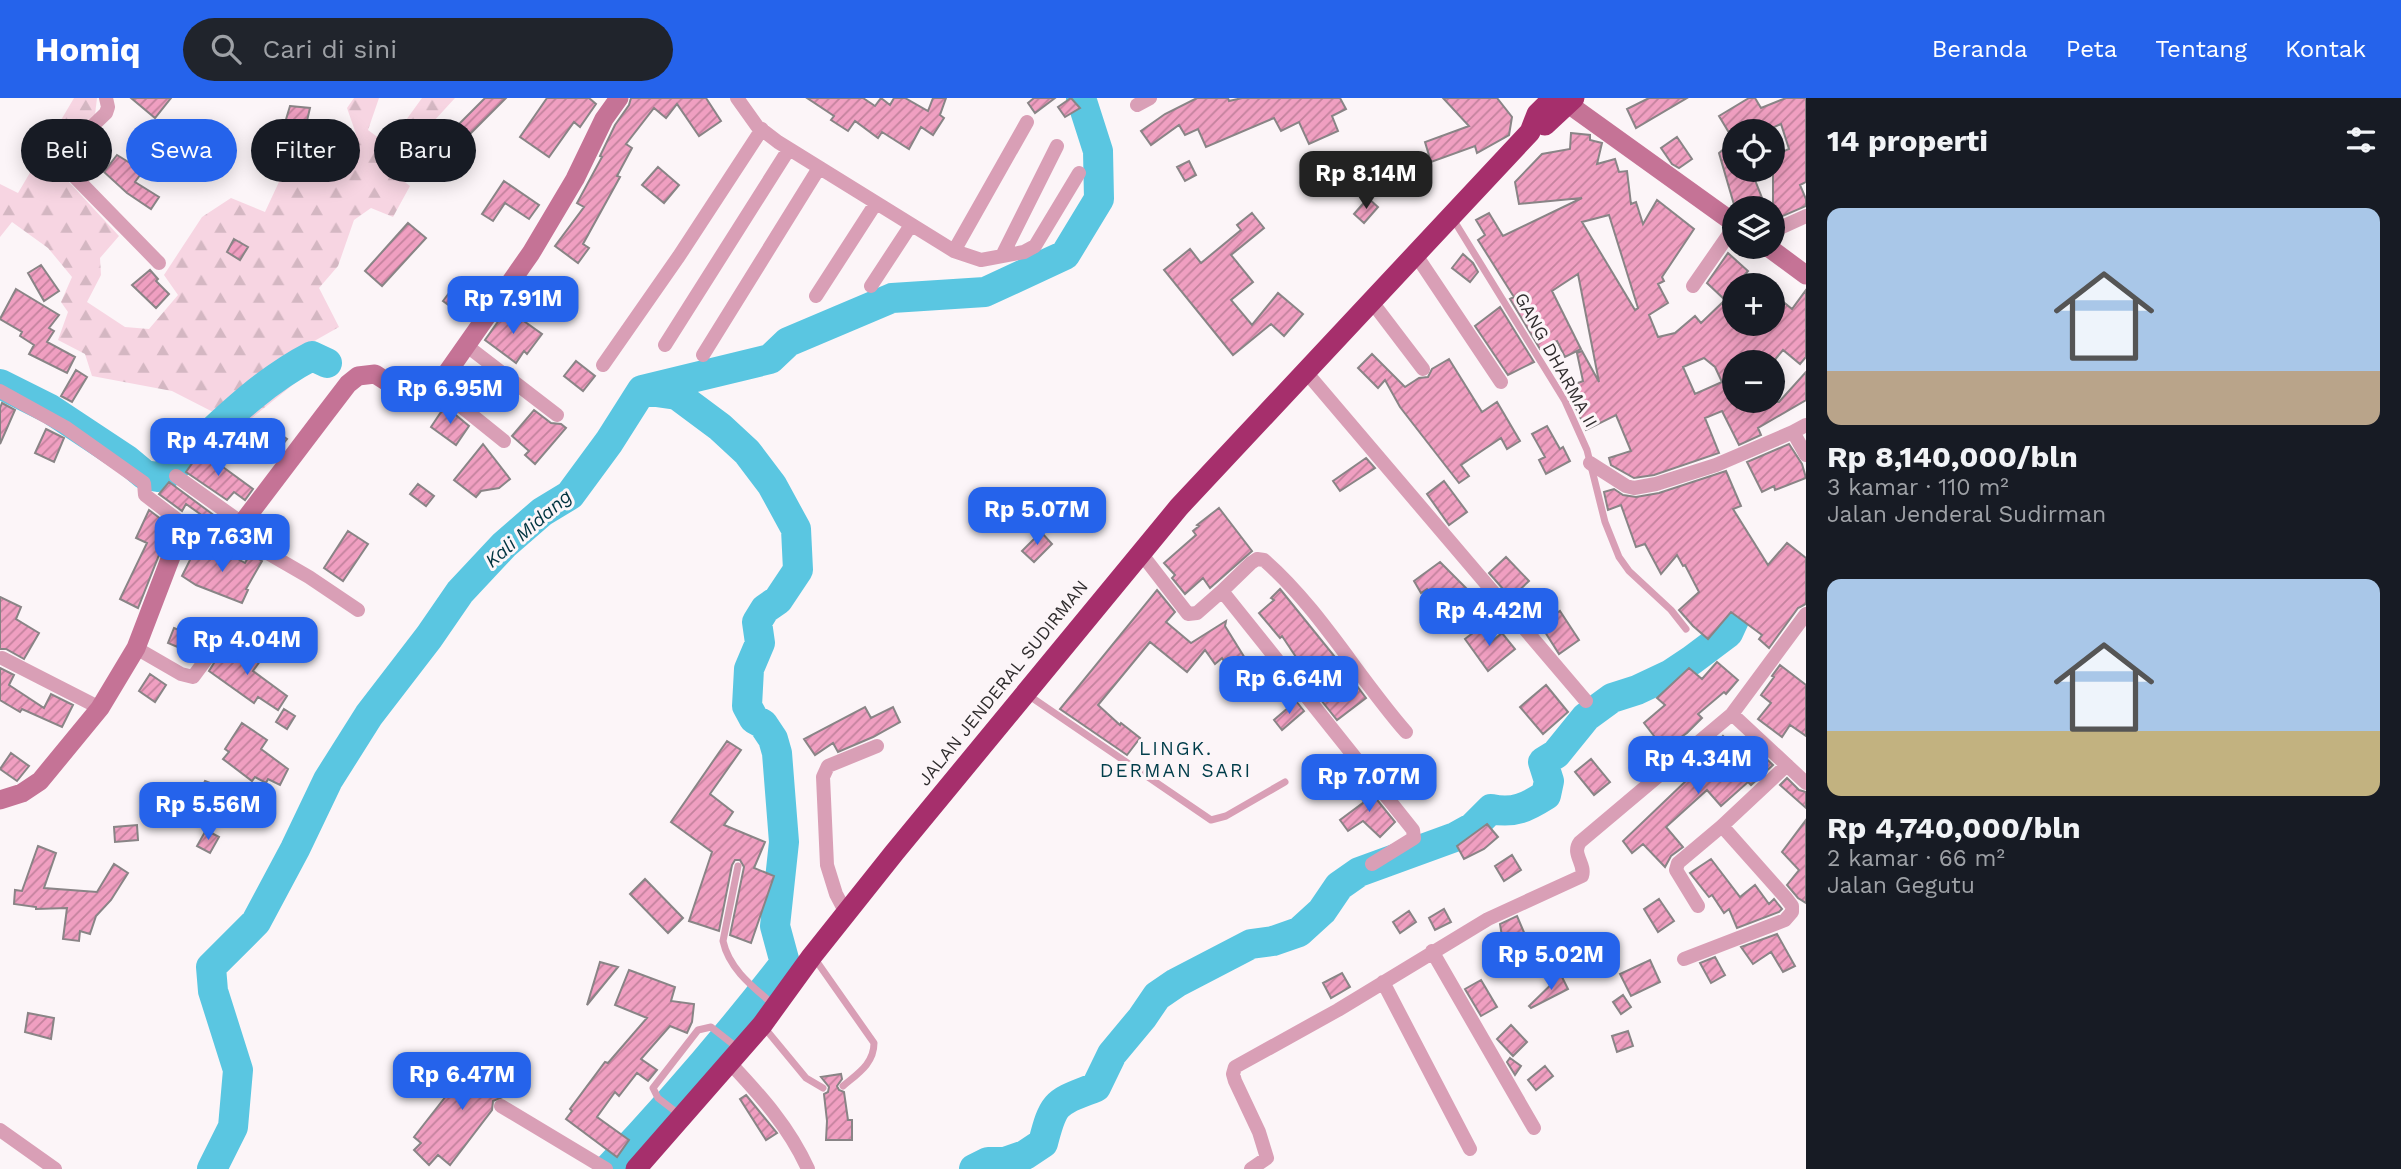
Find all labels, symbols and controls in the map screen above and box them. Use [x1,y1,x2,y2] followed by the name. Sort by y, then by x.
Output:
[183,18,673,81] search box
[35,30,141,69] text: Homiq
[207,30,245,68] icon: search
[263,34,397,64] text: Cari di sini
[1932,35,2028,63] text: Beranda
[2066,35,2117,63] text: Peta
[2155,35,2247,63] text: Tentang
[2285,35,2366,63] text: Kontak
[21,119,112,182] chip: Beli
[126,119,237,182] chip: Sewa
[251,119,360,182] chip: Filter
[374,119,476,182] chip: Baru
[1722,119,1785,413] map controls
[1722,119,1785,182] button: locate
[2342,121,2380,159] icon: filters
[1827,123,1988,158] text: 14 properti
[1294,152,1438,211] pin: Rp 8.14M
[1315,160,1417,187] text: Rp 8.14M
[1722,196,1785,259] button: layers
[2041,253,2167,379] icon: home
[1722,273,1785,336] button: +
[441,276,585,336] pin: Rp 7.91M
[463,285,563,312] text: Rp 7.91M
[1511,289,1602,431] street label: GANG DHARMA II
[1722,350,1785,413] button: −
[378,366,522,426] pin: Rp 6.95M
[397,375,503,402] text: Rp 6.95M
[146,418,290,478] pin: Rp 4.74M
[166,427,270,454] text: Rp 4.74M
[1827,439,2078,474] text: Rp 8,140,000/bln
[1827,474,2009,501] text: 3 kamar · 110 m²
[480,484,577,572] water label: Kali Midang
[965,488,1109,547] pin: Rp 5.07M
[984,496,1090,523] text: Rp 5.07M
[1827,501,2106,528] text: Jalan Jenderal Sudirman
[150,514,294,574] pin: Rp 7.63M
[171,523,273,550] text: Rp 7.63M
[913,576,1092,789] street label: JALAN JENDERAL SUDIRMAN
[1417,588,1561,648] pin: Rp 4.42M
[1435,597,1543,624] text: Rp 4.42M
[175,618,319,677] pin: Rp 4.04M
[2041,624,2167,750] icon: home
[193,626,301,653] text: Rp 4.04M
[1217,656,1361,716] pin: Rp 6.64M
[1235,665,1343,692] text: Rp 6.64M
[1626,736,1770,796] pin: Rp 4.34M
[1100,737,1252,782] district label: LINGK. DERMAN SARI
[1644,745,1752,772] text: Rp 4.34M
[1297,754,1441,814] pin: Rp 7.07M
[1318,763,1420,790] text: Rp 7.07M
[136,782,280,842] pin: Rp 5.56M
[155,791,261,818] text: Rp 5.56M
[1827,810,2081,845] text: Rp 4,740,000/bln
[1827,845,2005,872] text: 2 kamar · 66 m²
[1827,872,1975,899] text: Jalan Gegutu
[1479,932,1623,992] pin: Rp 5.02M
[1498,941,1604,968] text: Rp 5.02M
[390,1052,534,1112] pin: Rp 6.47M
[409,1061,515,1088] text: Rp 6.47M

